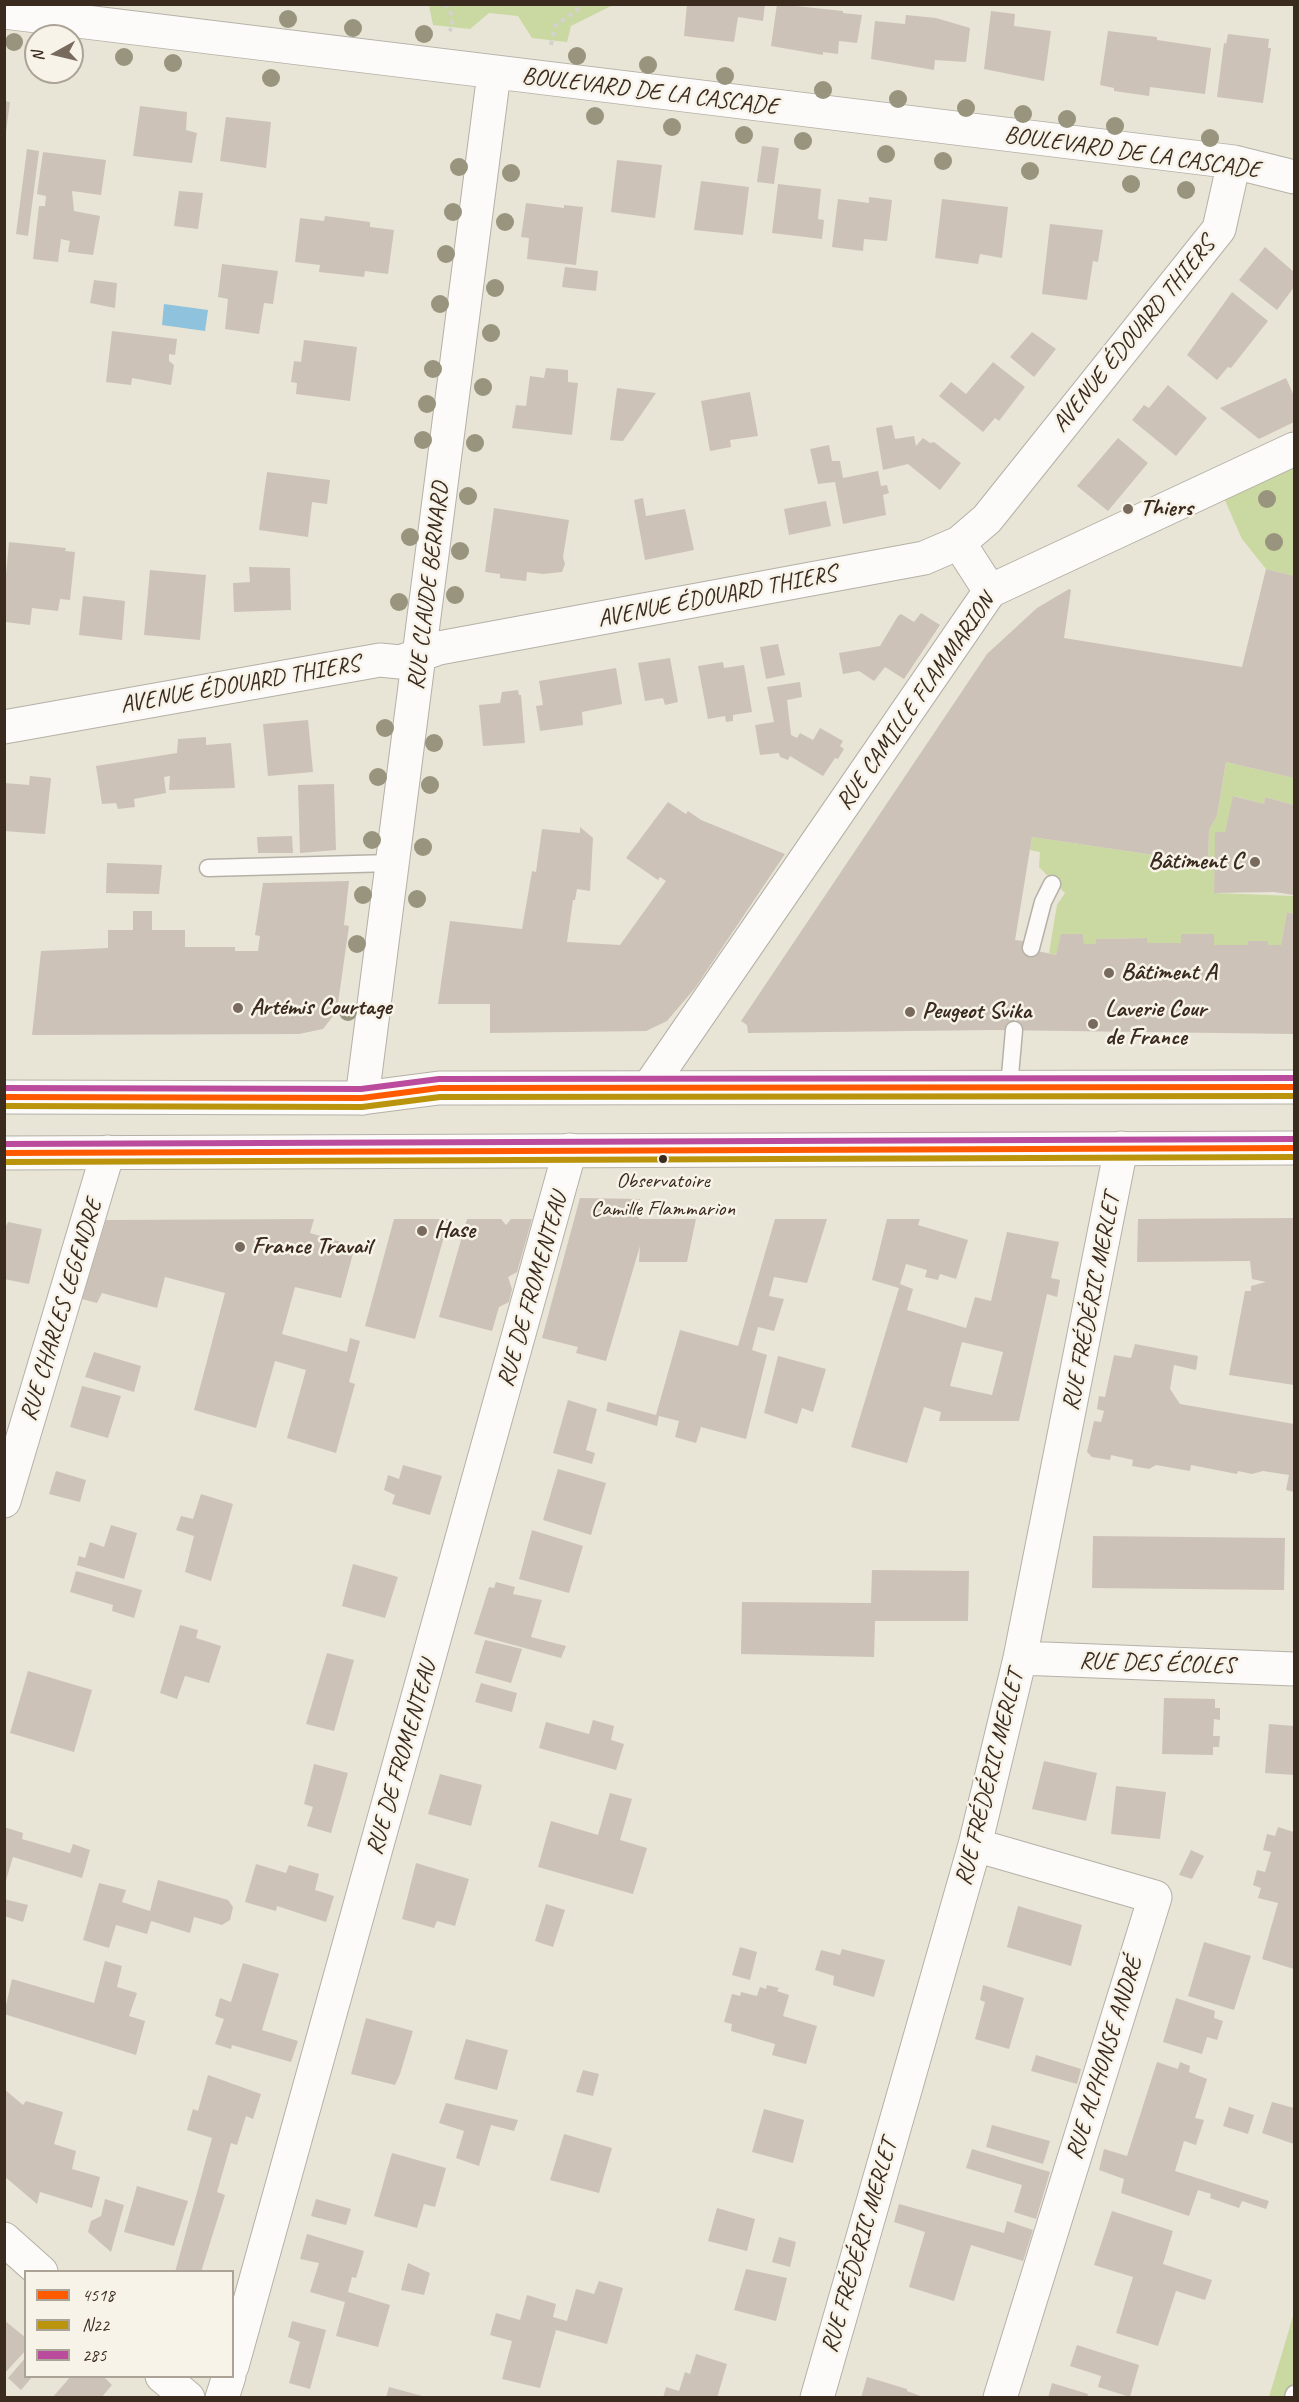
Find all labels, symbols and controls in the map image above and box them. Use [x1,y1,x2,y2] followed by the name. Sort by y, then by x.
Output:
[24,24,84,84] north arrow
[28,50,49,63] text: N
[520,62,780,122] street label: BOULEVARD DE LA CASCADE
[1002,121,1262,185] street label: BOULEVARD DE LA CASCADE
[1046,232,1222,438] street label: AVENUE ÉDOUARD THIERS
[402,481,456,691] street label: RUE CLAUDE BERNARD
[1140,495,1193,523] place label: Thiers
[1121,502,1135,516] marker: Thiers
[595,560,839,634] street label: AVENUE ÉDOUARD THIERS
[830,588,1002,816] street label: RUE CAMILLE FLAMMARION
[118,650,362,720] street label: AVENUE ÉDOUARD THIERS
[1148,848,1243,876] place label: Bâtiment C
[1248,855,1262,869] marker: Bâtiment C
[1121,959,1217,987] place label: Bâtiment A
[1102,966,1116,980] marker: Bâtiment A
[250,994,391,1022] place label: Artémis Courtage
[1105,996,1206,1052] place label: Laverie Cour de France
[922,998,1031,1026] place label: Peugeot Svika
[231,1001,245,1015] marker: Artémis Courtage
[903,1005,917,1019] marker: Peugeot Svika
[1086,1017,1100,1031] marker: Laverie Cour de France
[657,1153,669,1165] marker: Observatoire Camille Flammarion
[591,1168,735,1220] place label: Observatoire Camille Flammarion
[492,1190,574,1390] street label: RUE DE FROMENTEAU
[1057,1191,1127,1413] street label: RUE FRÉDÉRIC MERLET
[15,1196,109,1424] street label: RUE CHARLES LEGENDRE
[434,1217,475,1245] place label: Hase
[415,1224,429,1238] marker: Hase
[252,1233,371,1261] place label: France Travail
[233,1240,247,1254] marker: France Travail
[1079,1647,1235,1681] street label: RUE DES ÉCOLES
[361,1658,443,1858] street label: RUE DE FROMENTEAU
[949,1667,1031,1889] street label: RUE FRÉDÉRIC MERLET
[1060,1953,1150,2163] street label: RUE ALPHONSE ANDRÉ
[816,2136,904,2356] street label: RUE FRÉDÉRIC MERLET
[24,2270,234,2378] legend
[82,2284,114,2306] text: 4518
[82,2314,109,2336] text: N22
[82,2344,106,2366] text: 285

